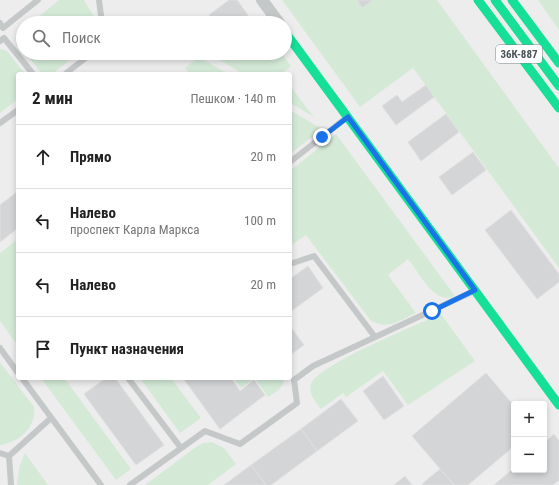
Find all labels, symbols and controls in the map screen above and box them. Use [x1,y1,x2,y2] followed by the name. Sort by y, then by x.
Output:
[16,16,292,60] search box
[30,27,52,49] icon: search
[62,29,101,47] text: Поиск
[496,45,542,63] road number: 36К-887
[32,88,73,108] text: 2 мин
[190,91,276,106] text: Пешком · 140 m
[313,128,331,146] route end
[32,146,54,168] icon: ahead
[70,148,111,166] text: Прямо
[250,149,276,164] text: 20 m
[70,204,116,222] text: Налево
[32,210,54,232] icon: left
[244,213,276,228] text: 100 m
[70,222,200,237] text: проспект Карла Маркса
[32,274,54,296] icon: left
[70,276,116,294] text: Налево
[250,277,276,292] text: 20 m
[423,302,441,320] route start
[32,338,54,360] icon: arrive
[70,340,184,358] text: Пункт назначения
[511,401,547,473] map controls
[511,401,547,437] button: +
[511,437,547,473] button: −

